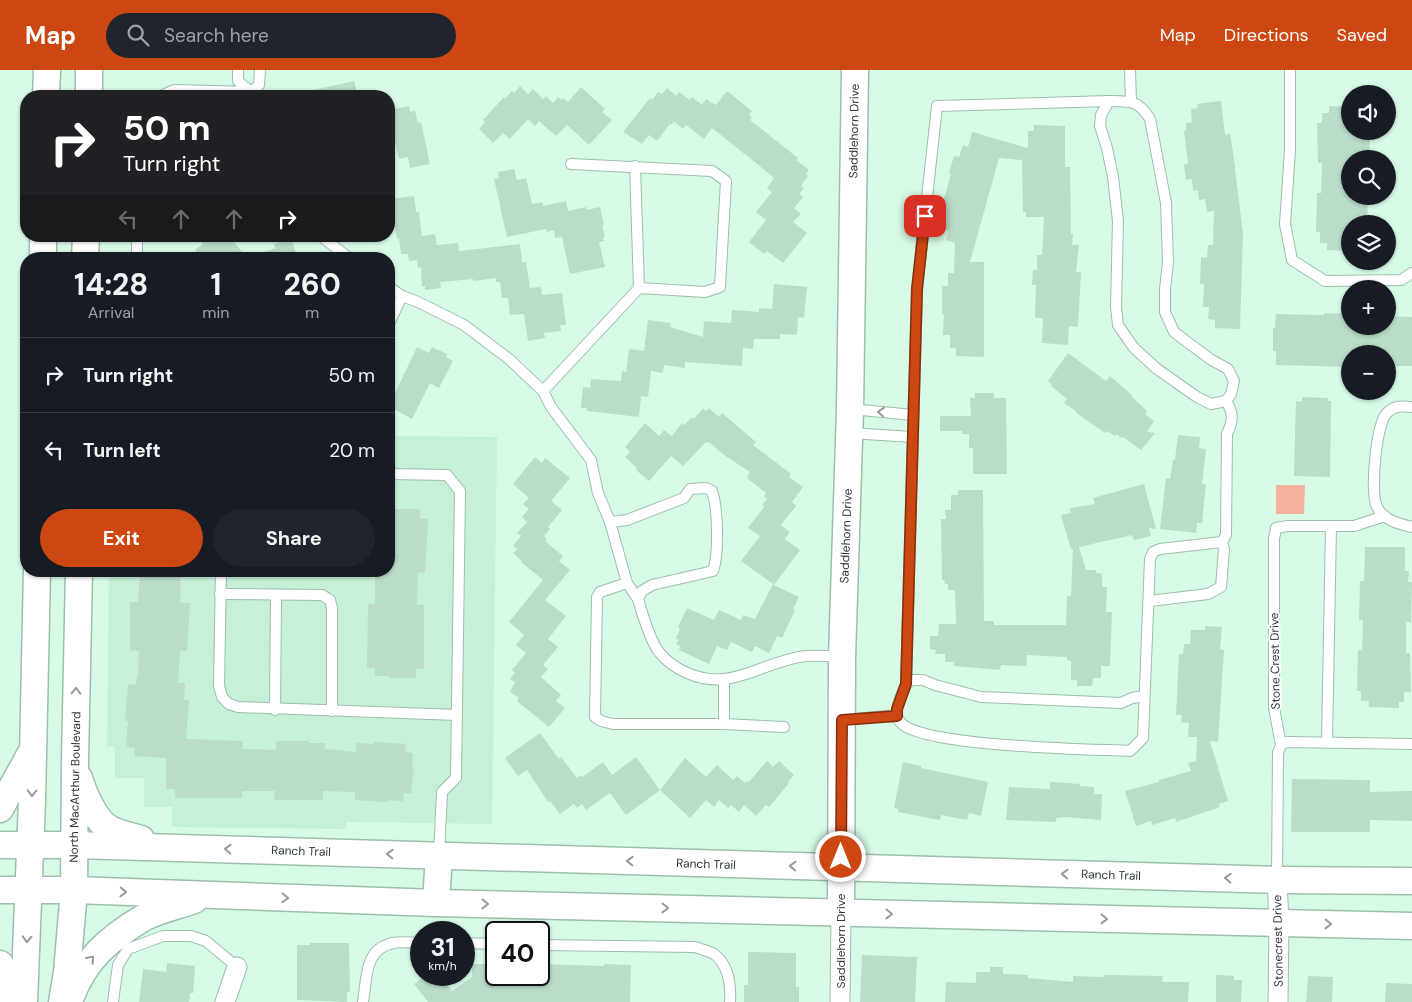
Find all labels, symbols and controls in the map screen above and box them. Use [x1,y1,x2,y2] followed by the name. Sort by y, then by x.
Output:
[106,13,456,58] search box
[25,20,76,51] text: Map
[124,21,152,49] icon: search
[164,23,269,48] text: Search here
[1160,23,1196,47] text: Map
[1224,23,1309,47] text: Directions
[1337,23,1387,47] text: Saved
[845,83,863,179] street label: Saddlehorn Drive
[1341,85,1396,400] map controls
[1341,85,1396,140] button: sound
[123,105,211,151] text: 50 m
[40,110,105,175] icon: right
[123,149,220,178] text: Turn right
[1341,150,1396,205] button: search
[904,195,946,237] pin
[911,202,939,230] icon: arrive
[114,205,142,233] icon: left
[167,205,195,233] icon: ahead
[220,205,248,233] icon: ahead
[273,205,301,233] icon: right
[1341,215,1396,270] button: layers
[74,265,148,304] text: 14:28
[210,265,221,304] text: 1
[284,265,341,304] text: 260
[1341,280,1396,335] button: +
[88,302,134,323] text: Arrival
[202,302,229,323] text: min
[305,302,319,323] text: m
[1341,345,1396,400] button: −
[40,361,68,389] icon: right
[83,363,173,388] text: Turn right
[328,363,375,388] text: 50 m
[877,407,885,418] one-way arrow
[40,436,68,464] icon: left
[83,438,161,463] text: Turn left
[329,438,375,463] text: 20 m
[836,488,856,584] street label: Saddlehorn Drive
[40,509,203,567] button: Exit
[213,509,375,567] button: Share
[1266,612,1284,710] street label: Stone Crest Drive
[71,687,81,694] one-way arrow
[66,711,84,863] street label: North MacArthur Boulevard
[27,790,37,798] one-way arrow
[814,830,866,882] position arrow
[271,842,331,860] street label: Ranch Trail
[224,844,232,855] one-way arrow
[386,849,394,859] one-way arrow
[676,855,736,873] street label: Ranch Trail
[626,856,634,867] one-way arrow
[788,861,796,871] one-way arrow
[1081,866,1141,884] street label: Ranch Trail
[1061,869,1069,879] one-way arrow
[1224,873,1232,884] one-way arrow
[120,887,127,897] one-way arrow
[281,892,289,903] one-way arrow
[833,893,849,988] street label: Saddlehorn Drive
[1269,895,1287,987] street label: Stonecrest Drive
[482,899,489,909] one-way arrow
[661,903,669,914] one-way arrow
[886,908,894,919] one-way arrow
[1101,914,1109,924] one-way arrow
[1324,919,1332,929] one-way arrow
[485,921,550,986] speed limit sign: 40
[430,931,454,964] text: 31
[22,936,32,943] one-way arrow
[86,956,95,965] one-way arrow
[428,958,457,974] text: km/h

